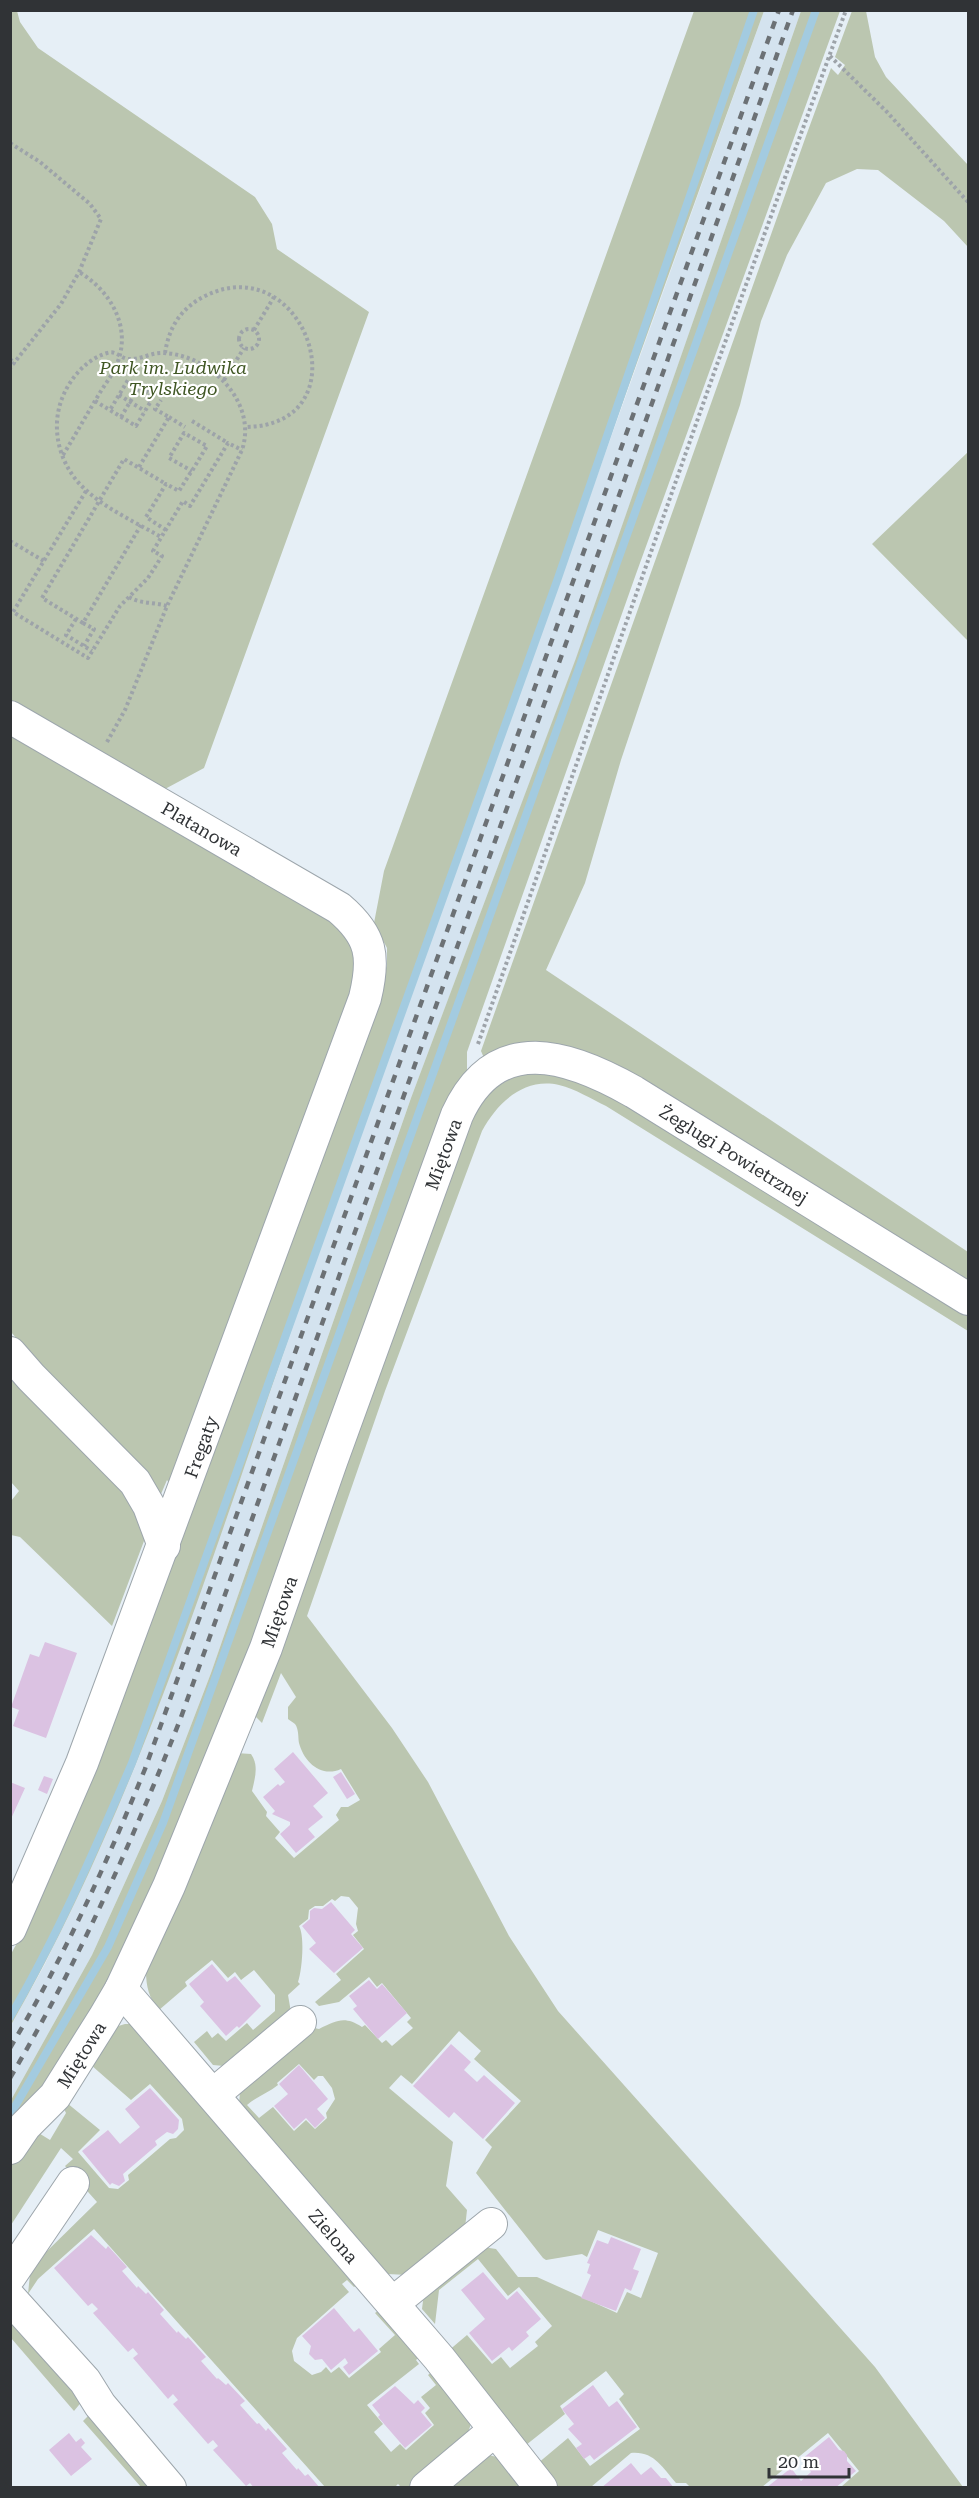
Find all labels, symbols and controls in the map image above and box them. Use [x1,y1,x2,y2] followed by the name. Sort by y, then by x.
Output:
[98,357,247,399] park label: Park im. Ludwika Trylskiego
[158,797,246,860] street label: Platanowa
[656,1100,812,1208] street label: Żeglugi Powietrznej
[420,1115,465,1193] street label: Miętowa
[180,1413,222,1481] street label: Fregaty
[257,1573,301,1650] street label: Miętowa
[52,2017,110,2092] street label: Miętowa
[305,2205,363,2267] street label: Zielona
[769,2441,848,2479] scale bar
[778,2451,819,2472] text: 20 m

